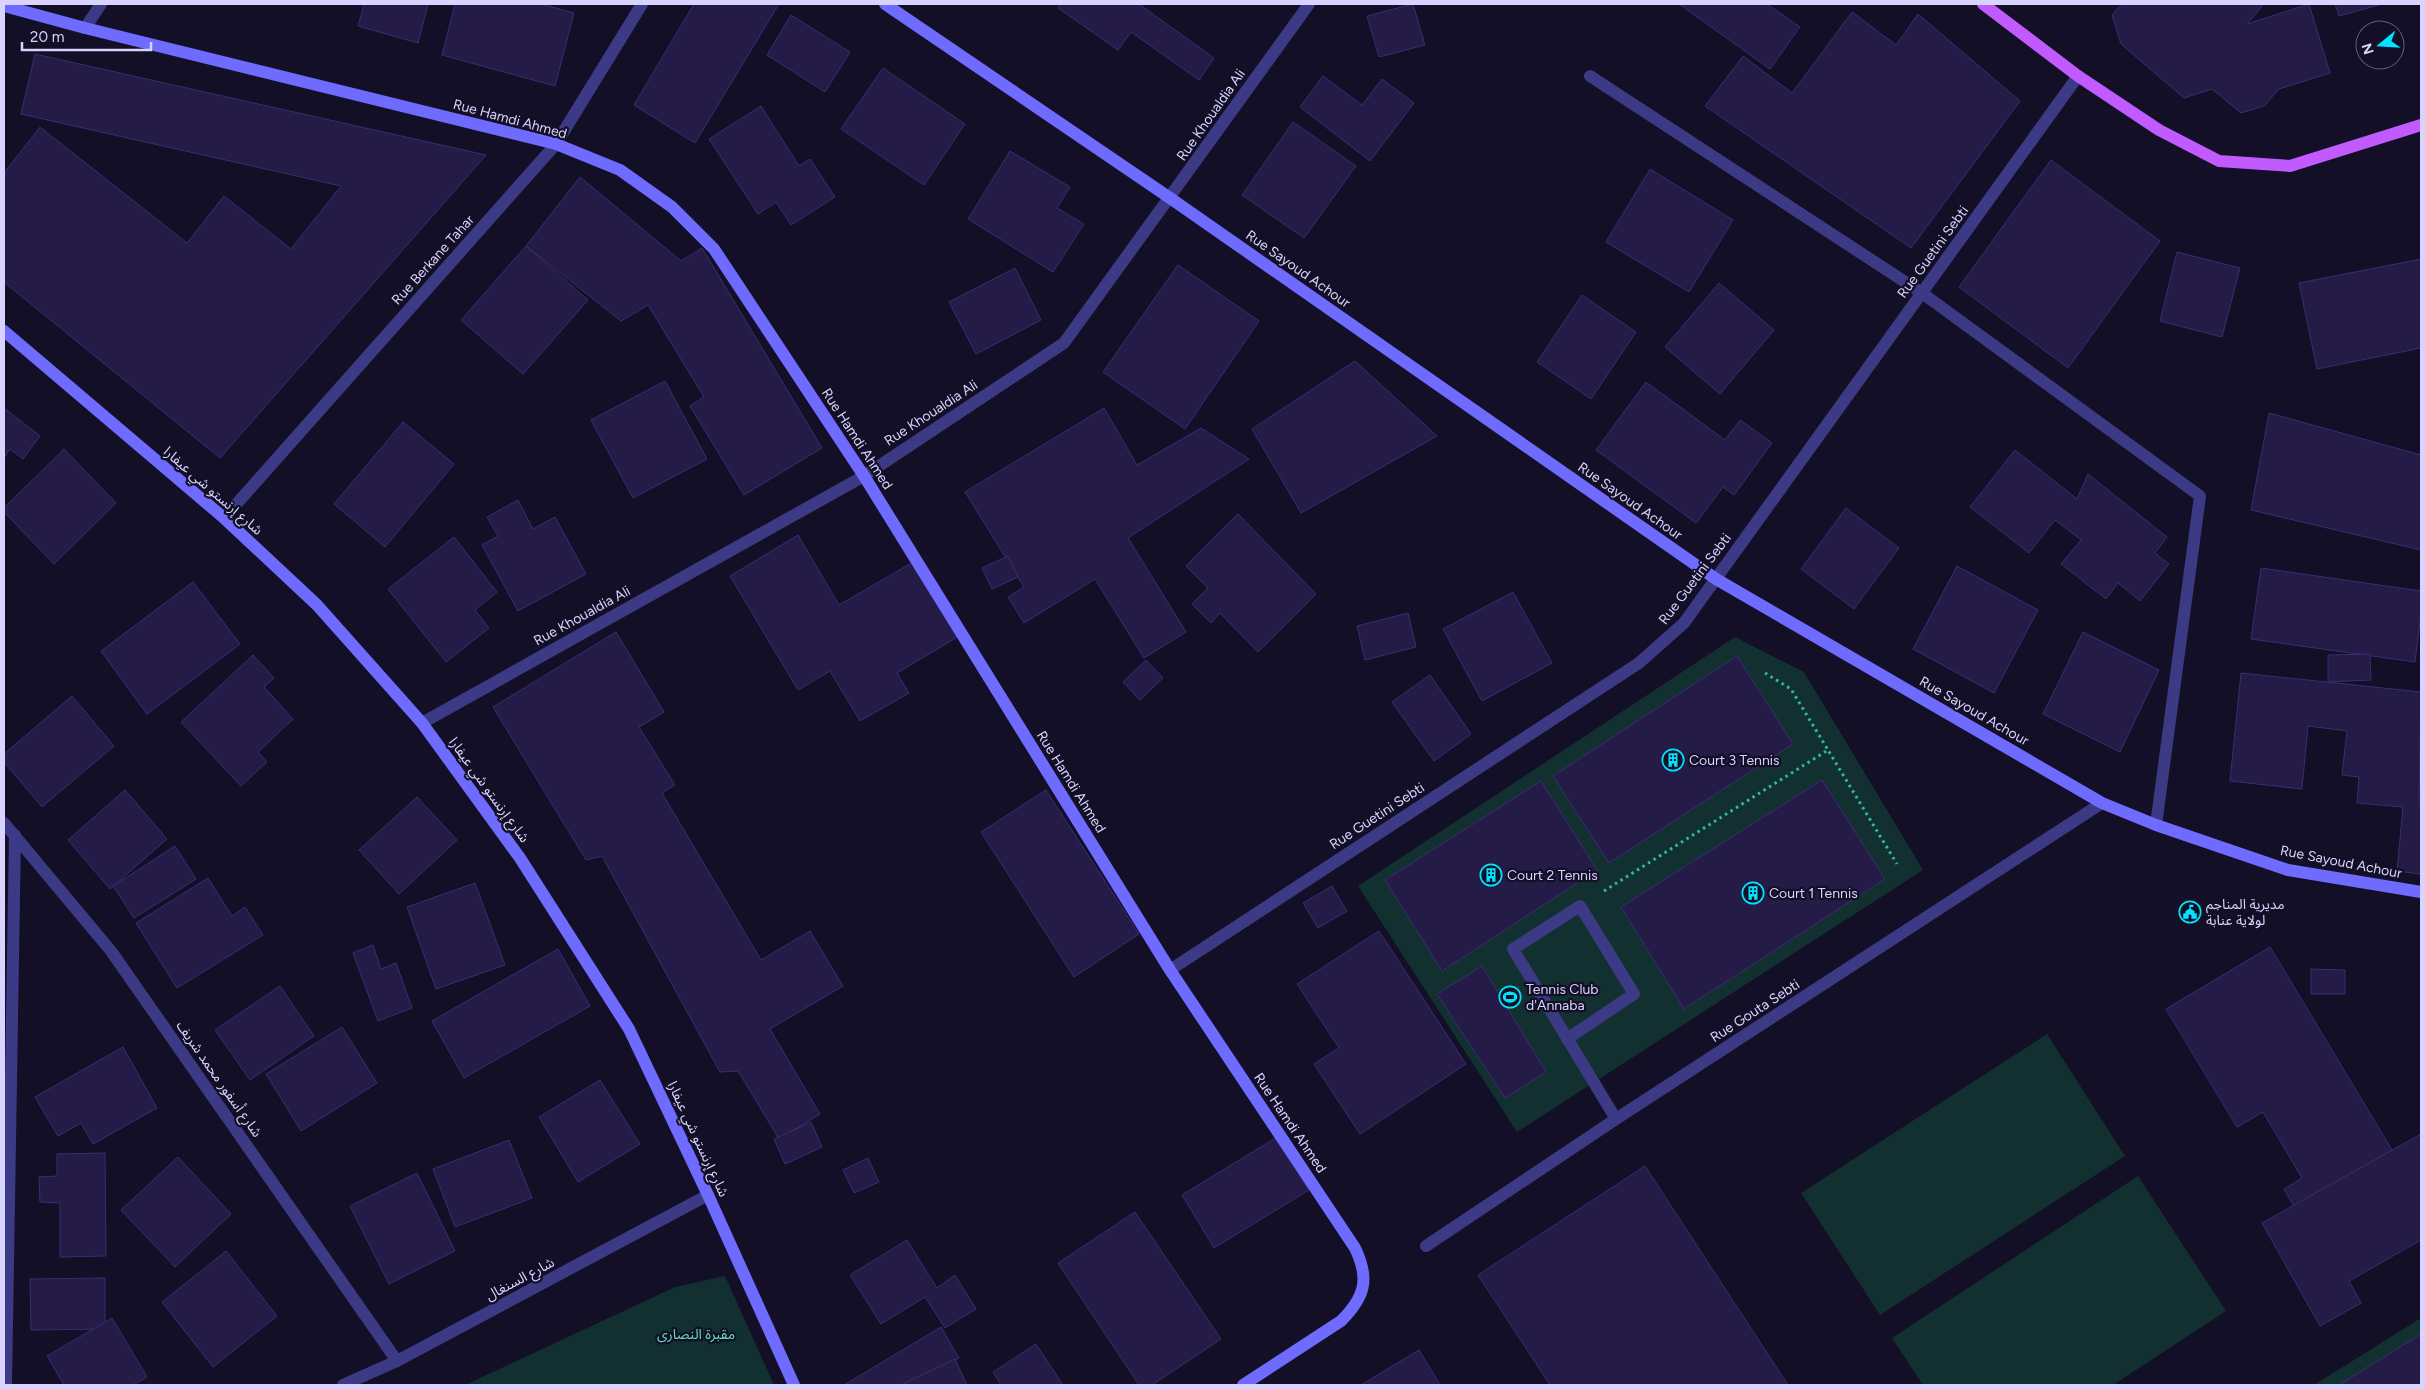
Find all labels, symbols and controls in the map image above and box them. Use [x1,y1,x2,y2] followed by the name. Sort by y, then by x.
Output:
[22,20,151,52] scale bar
[2355,20,2405,70] north arrow
[30,28,64,46] text: 20 m
[2358,41,2378,57] text: N
[1173,66,1249,164] street label: Rue Khoualdia Ali
[451,96,569,142] street label: Rue Hamdi Ahmed
[1894,203,1972,301] street label: Rue Guetini Sebti
[388,211,478,308] street label: Rue Berkane Tahar
[1243,227,1354,312] street label: Rue Sayoud Achour
[881,376,981,450] street label: Rue Khoualdia Ali
[818,385,896,493] street label: Rue Hamdi Ahmed
[158,443,266,540] street label: شارع إرنستو شي عيفارا
[1575,459,1686,544] street label: Rue Sayoud Achour
[1655,530,1735,628] street label: Rue Guetini Sebti
[531,582,633,650] street label: Rue Khoualdia Ali
[1916,673,2032,749] street label: Rue Sayoud Achour
[1033,728,1109,836] street label: Rue Hamdi Ahmed
[443,734,533,847] street label: شارع إرنستو شي عيفارا
[1661,748,1685,772] building icon: Court 3 Tennis
[1689,752,1780,769] place label: Court 3 Tennis
[1326,779,1428,853] street label: Rue Guetini Sebti
[2279,842,2404,882] street label: Rue Sayoud Achour
[1479,863,1503,887] building icon: Court 2 Tennis
[1507,867,1598,884] place label: Court 2 Tennis
[1741,881,1765,905] building icon: Court 1 Tennis
[1769,885,1858,902] place label: Court 1 Tennis
[2206,896,2285,929] place label: مديرية المناجم لولاية عنابة
[2178,900,2202,924] public building icon: مديرية المناجم لولاية عنابة
[1707,976,1803,1046] street label: Rue Gouta Sebti
[1526,981,1599,1014] place label: Tennis Club d'Annaba
[1498,985,1522,1009] sports icon: Tennis Club d'Annaba
[171,1017,266,1142] street label: شارع أسفور محمد شريف
[1250,1070,1330,1176] street label: Rue Hamdi Ahmed
[662,1078,732,1201] street label: شارع إرنستو شي عيفارا
[483,1254,558,1306] street label: شارع السنغال
[657,1326,735,1343] park label: مقبرة النصارى

